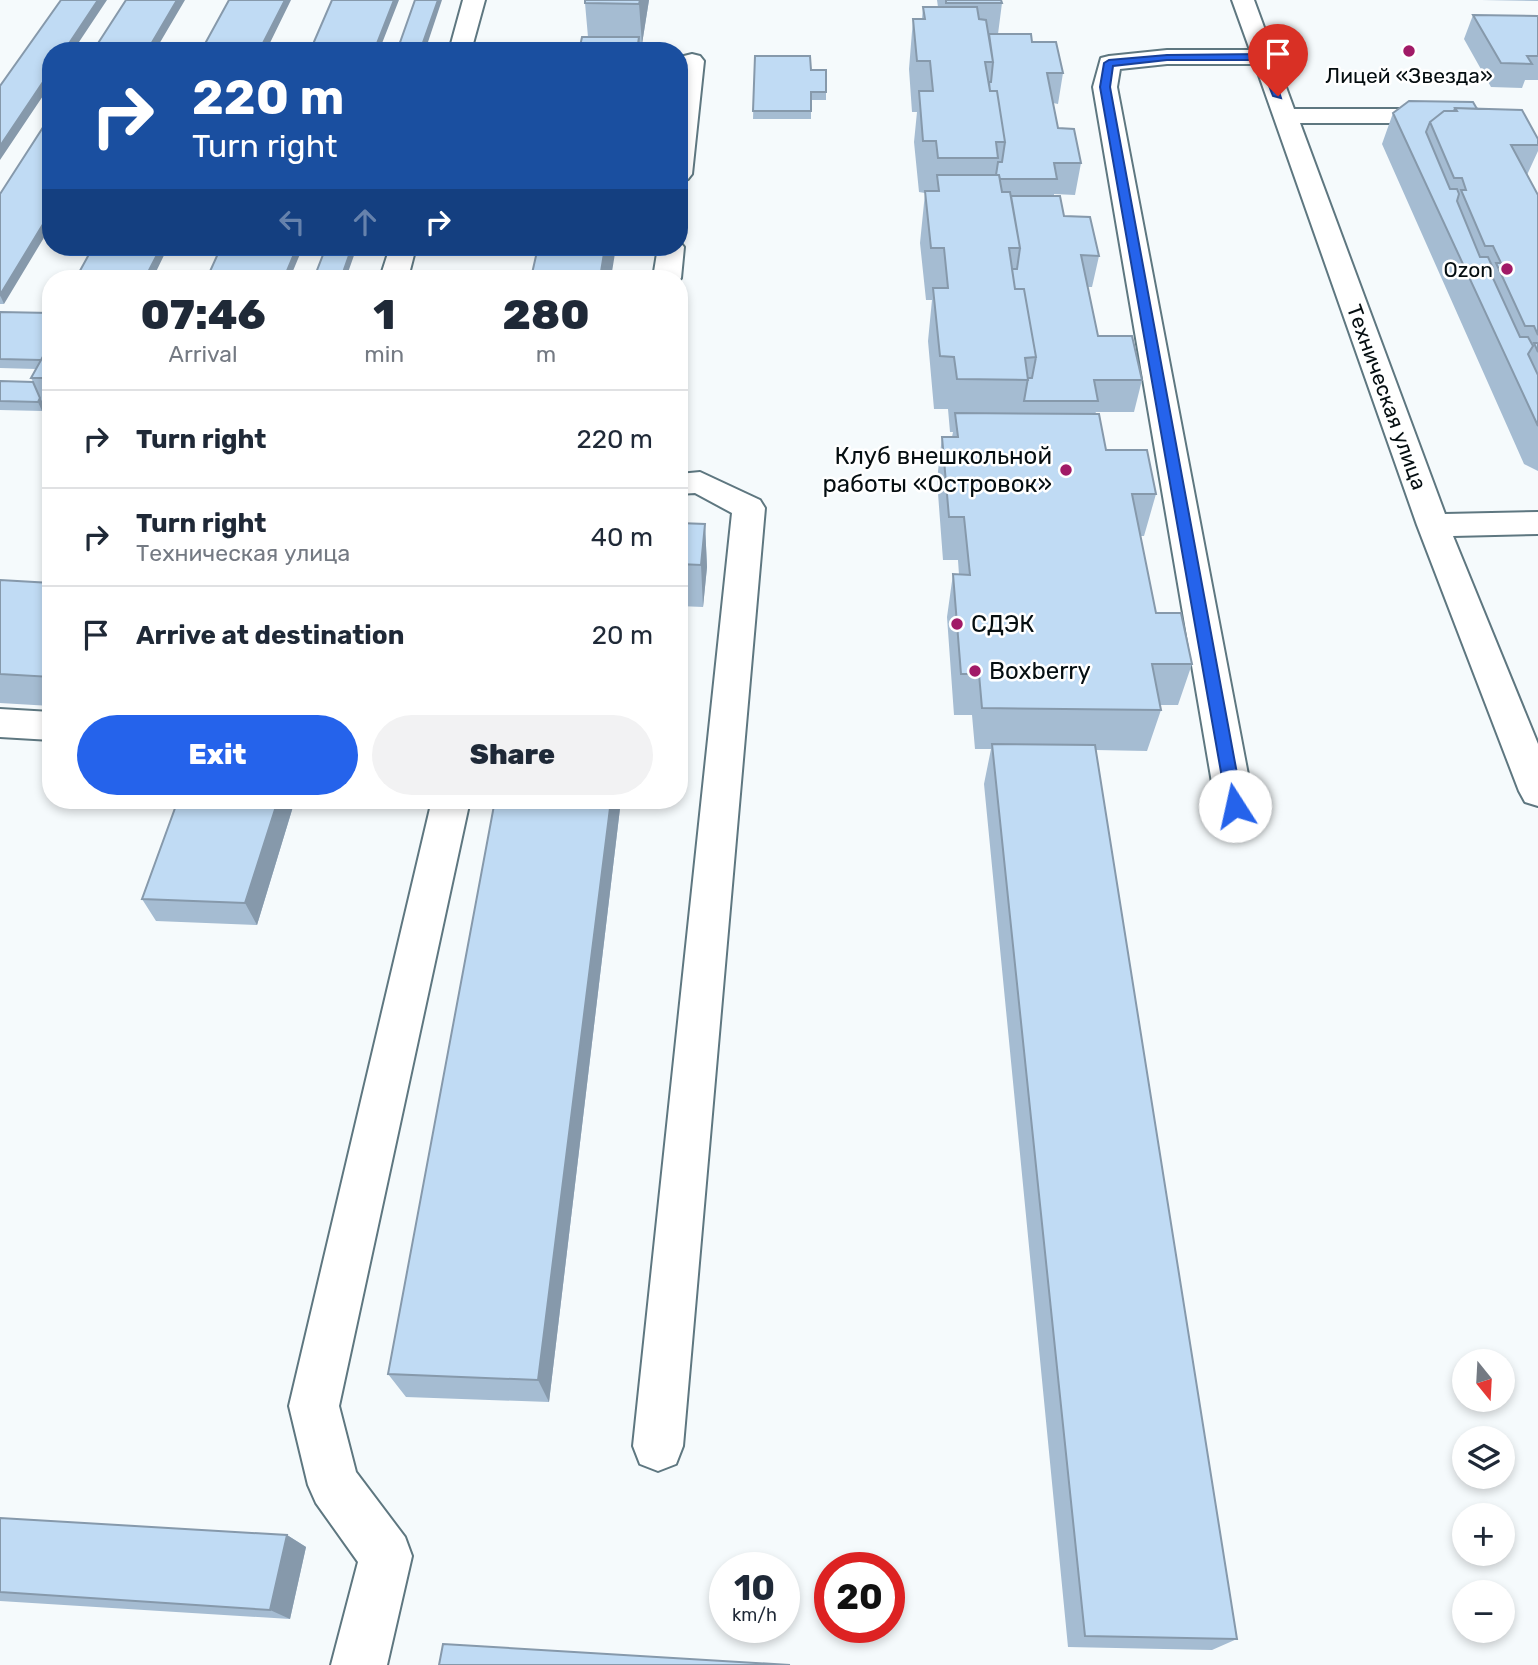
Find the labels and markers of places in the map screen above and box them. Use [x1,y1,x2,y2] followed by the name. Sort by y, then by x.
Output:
[1248,24,1308,96] pin
[1401,43,1417,59] marker: Лицей «Звезда»
[1325,63,1493,88] place label: Лицей «Звезда»
[1443,257,1493,282] place label: Ozon
[1499,261,1515,277] marker: Ozon
[822,442,1052,498] place label: Клуб внешкольной работы «Островок»
[1058,462,1074,478] marker: Клуб внешкольной работы «Островок»
[971,610,1035,638] place label: СДЭК
[949,616,965,632] marker: СДЭК
[989,657,1091,685] place label: Boxberry
[967,663,983,679] marker: Boxberry

